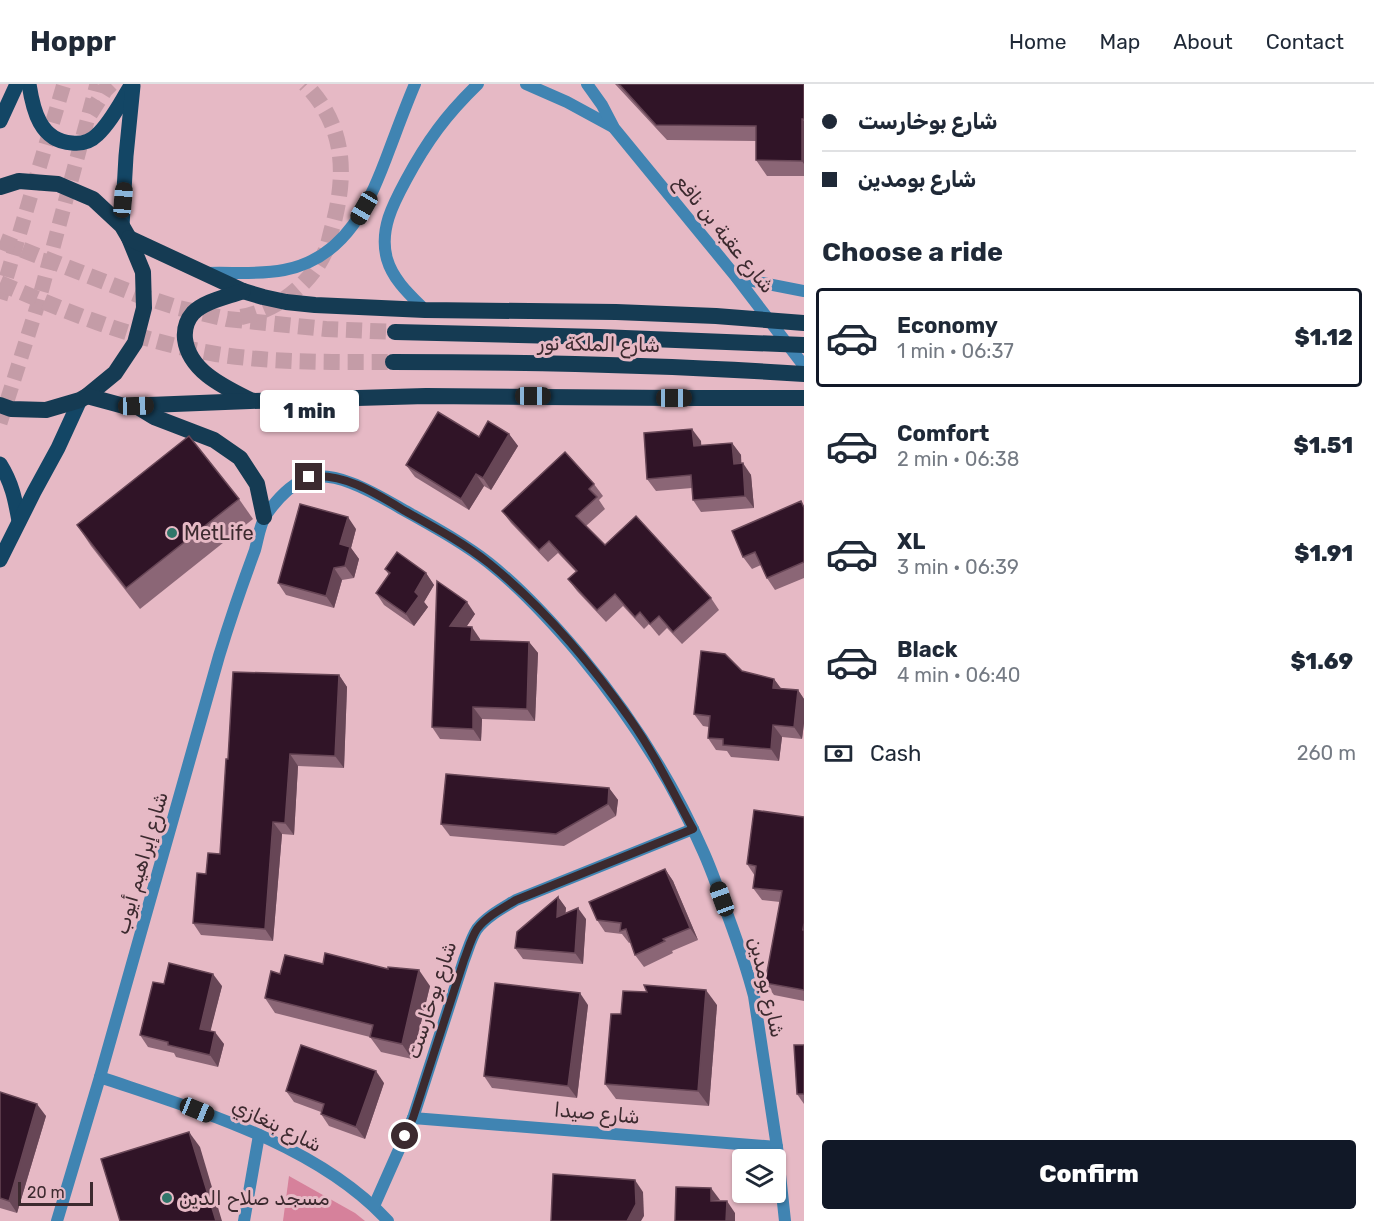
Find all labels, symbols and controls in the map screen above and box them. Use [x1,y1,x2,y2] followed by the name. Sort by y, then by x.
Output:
[30,25,116,58] text: Hoppr
[1009,29,1066,54] text: Home
[1099,29,1140,54] text: Map
[1173,29,1233,54] text: About
[1266,29,1344,54] text: Contact
[858,108,998,135] text: شارع بوخارست
[858,166,976,193] text: شارع بومدين
[669,170,780,299] street label: شارع عقبة بن نافع
[112,181,134,219] car
[347,188,381,228] car
[822,236,1003,268] text: Choose a ride
[825,311,879,365] icon: car
[897,312,998,339] text: Economy
[1295,324,1353,351] text: $1.12
[537,331,660,359] street label: شارع الملكة نور
[897,339,1014,363] text: 1 min · 06:37
[515,387,551,405] car
[656,389,692,407] car
[260,390,358,432] callout: 1 min
[118,396,154,416] car
[283,399,336,423] text: 1 min
[825,419,879,473] icon: car
[897,420,989,447] text: Comfort
[1293,432,1353,459] text: $1.51
[897,447,1019,471] text: 2 min · 06:38
[295,463,322,490] route end
[184,521,254,545] place label: MetLife
[165,526,179,540] marker: MetLife
[825,527,879,581] icon: car
[897,528,925,555] text: XL
[1294,540,1353,567] text: $1.91
[897,555,1019,579] text: 3 min · 06:39
[825,635,879,689] icon: car
[897,636,958,663] text: Black
[1290,648,1353,675] text: $1.69
[897,663,1020,687] text: 4 min · 06:40
[822,737,855,770] icon: cash
[870,740,921,767] text: Cash
[1297,741,1356,765] text: 260 m
[109,789,175,938] street label: شارع إبراهيم أيوب
[707,879,737,919] car
[742,934,790,1040] street label: شارع بومدين
[401,938,463,1062] street label: شارع بوخارست
[227,1093,326,1159] street label: شارع بنغازي
[177,1095,217,1125] car
[553,1097,641,1131] street label: شارع صيدا
[391,1122,418,1149] route start
[822,1140,1356,1209] button: Confirm
[732,1149,786,1203] map controls
[732,1149,786,1203] button: layers
[18,1179,93,1206] scale bar
[27,1183,65,1202] text: 20 m
[179,1186,330,1212] place label: مسجد صلاح الدين
[160,1191,174,1205] marker: مسجد صلاح الدين

